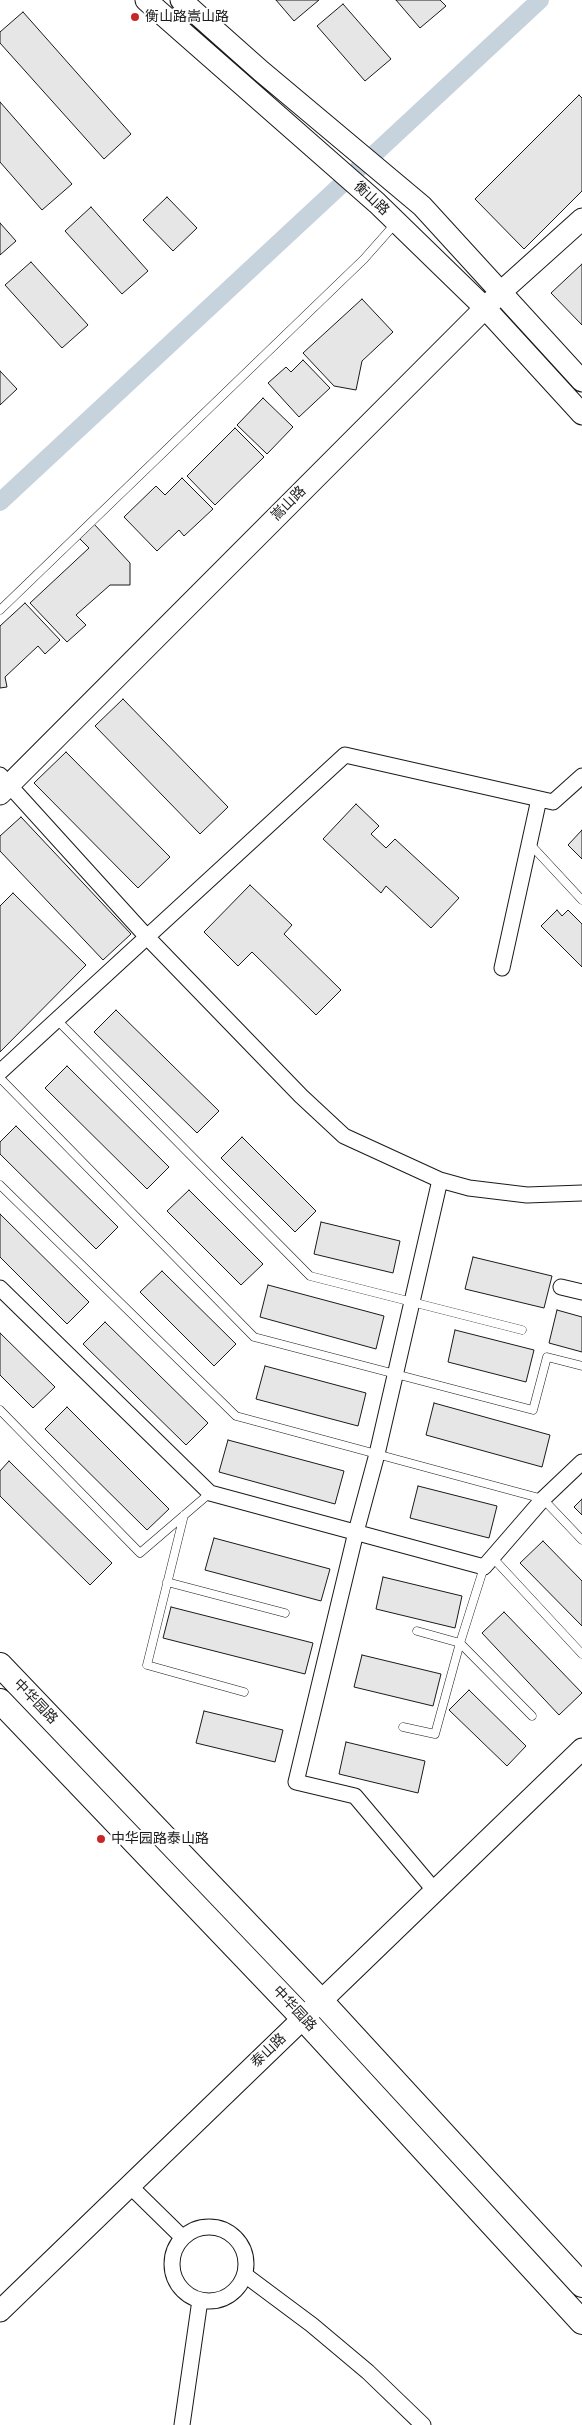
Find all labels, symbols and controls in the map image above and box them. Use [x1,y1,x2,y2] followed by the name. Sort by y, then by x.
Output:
[145,9,229,25] place label: 衡山路嵩山路
[129,11,141,23] marker: 衡山路嵩山路
[350,179,392,219] street label: 衡山路
[268,483,310,525] street label: 嵩山路
[10,1676,60,1728] street label: 中华园路
[111,1831,209,1847] place label: 中华园路泰山路
[95,1833,107,1845] marker: 中华园路泰山路
[269,1983,319,2035] street label: 中华园路
[248,2030,290,2072] street label: 泰山路

